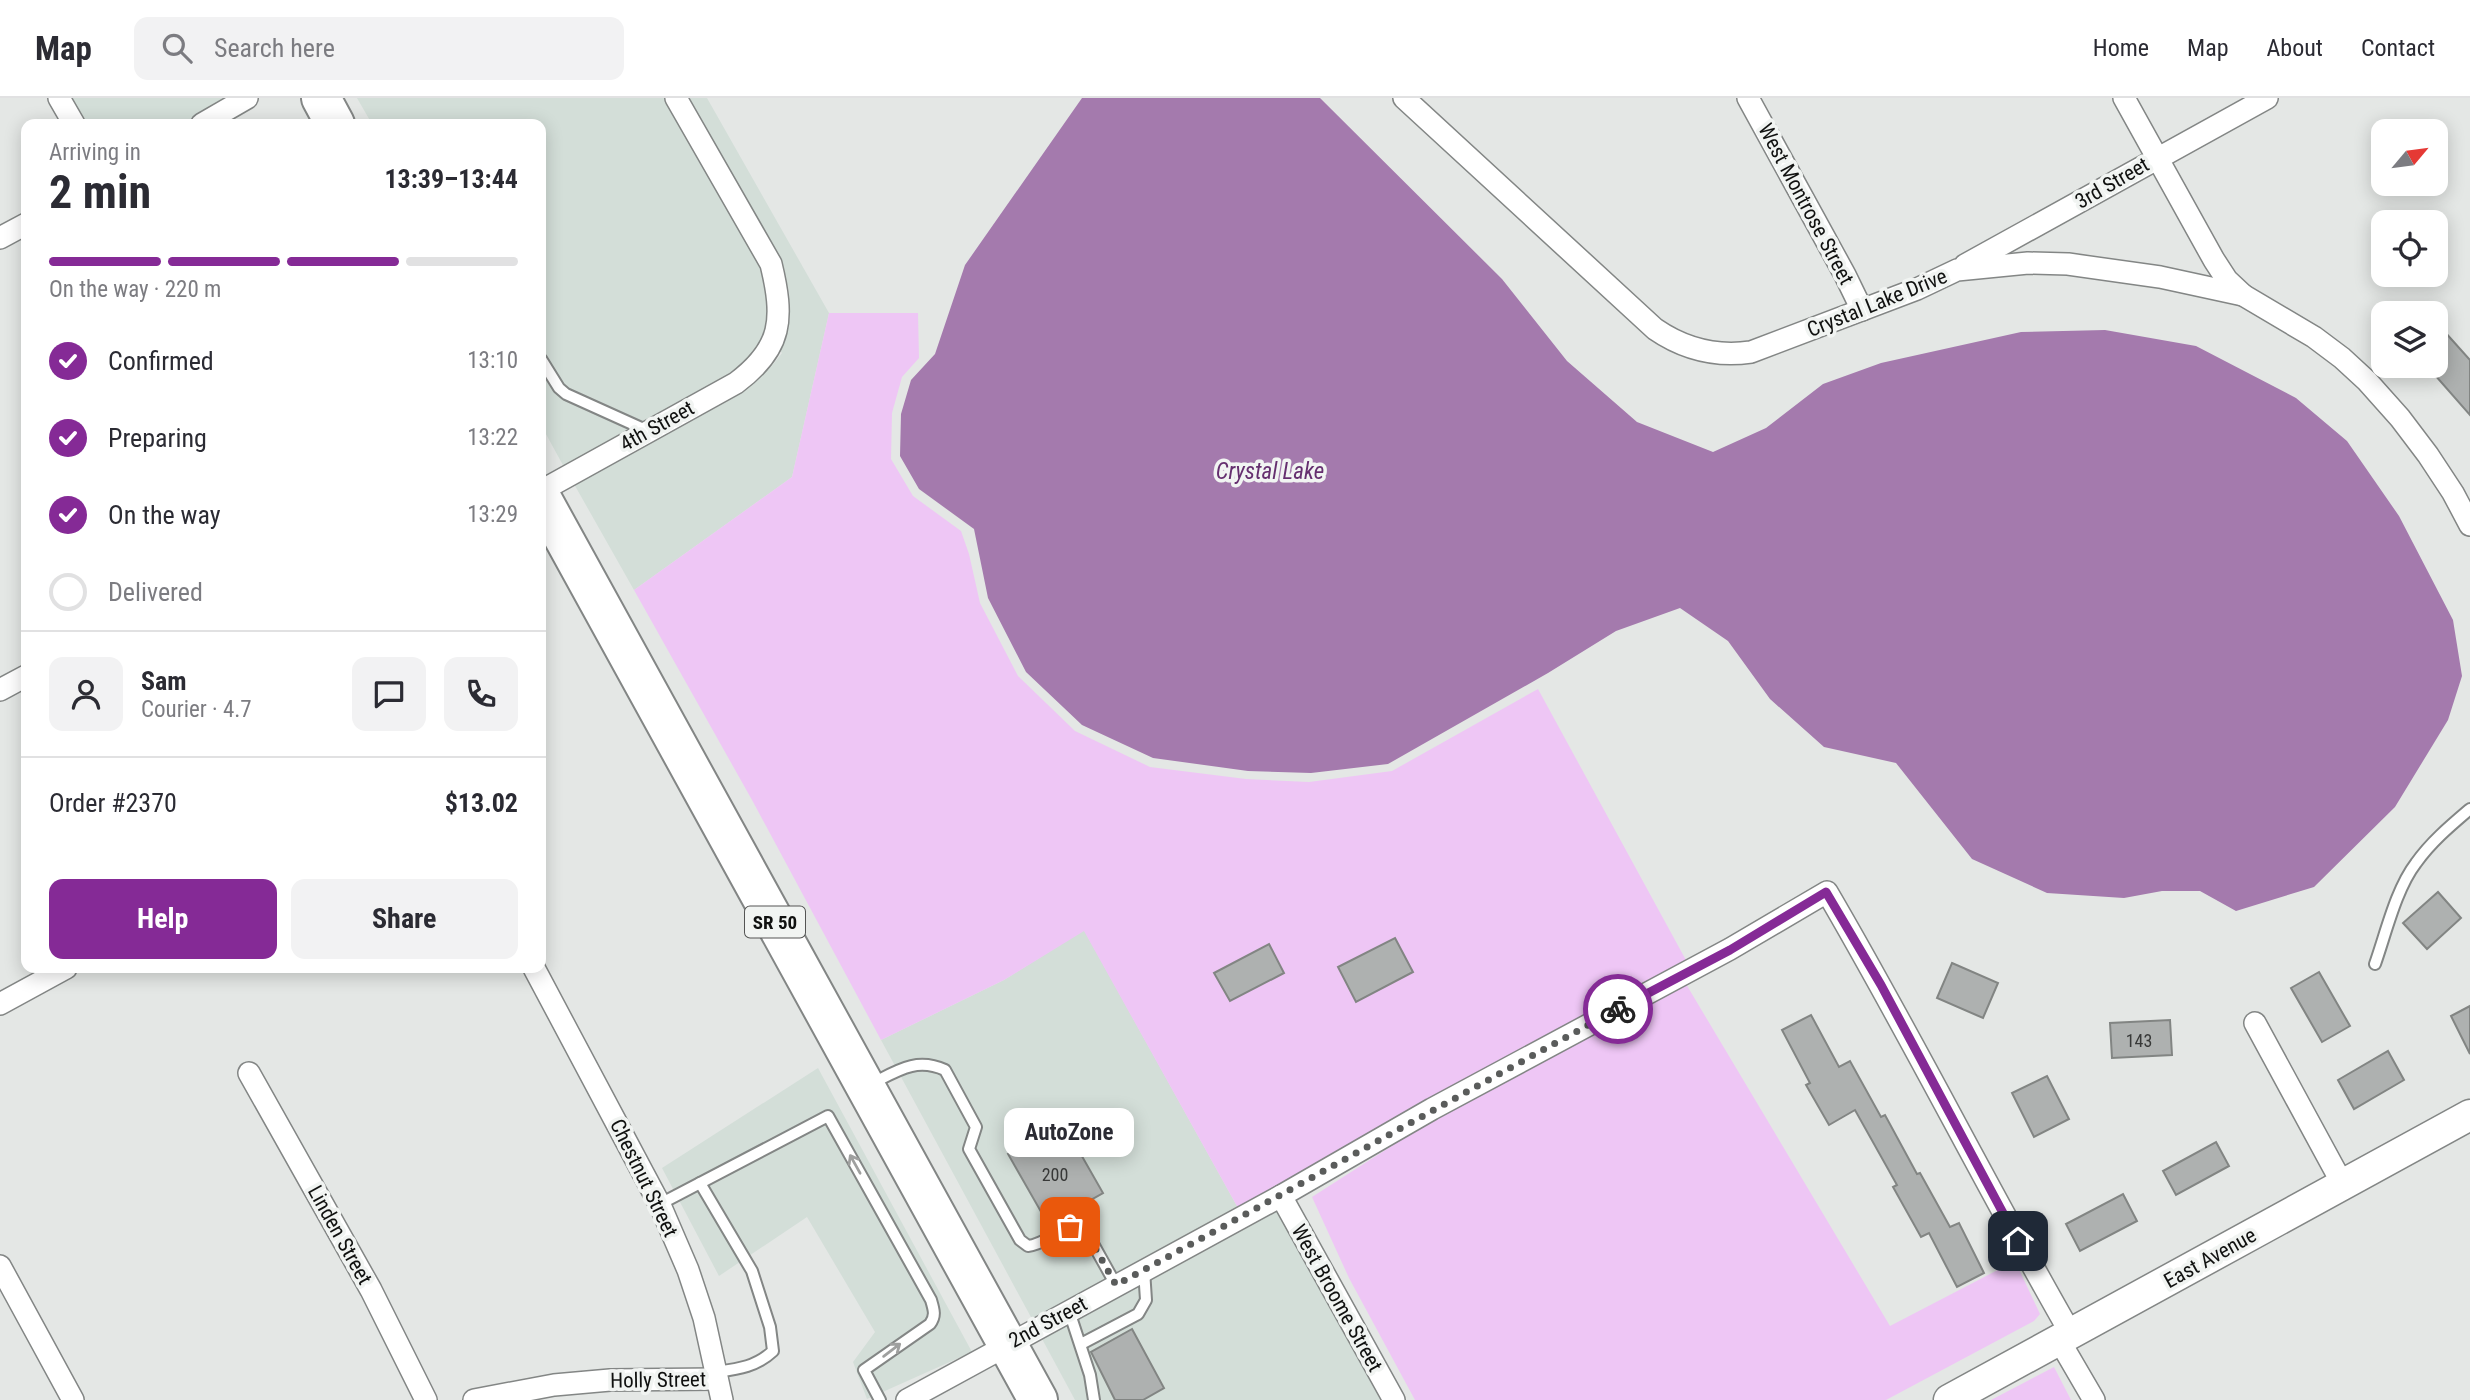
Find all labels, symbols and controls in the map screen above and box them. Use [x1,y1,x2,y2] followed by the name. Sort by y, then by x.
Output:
[134,17,624,80] search box
[35,29,92,68] text: Map
[158,29,196,67] icon: search
[214,33,335,63] text: Search here
[2093,34,2149,62] text: Home
[2187,34,2229,62] text: Map
[2267,34,2323,62] text: About
[2361,34,2435,62] text: Contact
[1753,119,1859,289] street label: West Montrose Street
[2371,119,2448,196] north arrow
[2371,119,2448,378] map controls
[49,139,141,166] text: Arriving in
[2071,152,2153,214] street label: 3rd Street
[384,164,518,194] text: 13:39–13:44
[49,165,151,219] text: 2 min
[2371,210,2448,287] button: locate
[1804,264,1951,342] street label: Crystal Lake Drive
[49,276,221,303] text: On the way · 220 m
[2371,301,2448,378] button: layers
[49,342,87,380] icon: check
[108,346,214,376] text: Confirmed
[467,347,518,374] text: 13:10
[616,396,698,456] street label: 4th Street
[49,419,87,457] icon: check
[108,423,207,453] text: Preparing
[467,424,518,451] text: 13:22
[1216,458,1324,485] water label: Crystal Lake
[49,496,87,534] icon: check
[108,500,221,530] text: On the way
[467,501,518,528] text: 13:29
[108,577,203,607] text: Delivered
[49,657,123,731] button: person
[352,657,426,731] button: chat
[444,657,518,731] button: phone
[141,666,187,696] text: Sam
[141,696,252,723] text: Courier · 4.7
[49,788,177,818] text: Order #2370
[445,788,518,818] text: $13.02
[49,879,277,959] button: Help
[291,879,518,959] button: Share
[745,906,805,937] road number: SR 50
[1583,974,1653,1044] courier
[1599,990,1637,1028] icon: bike
[2126,1030,2152,1051] house number: 143
[1005,1108,1135,1157] callout: AutoZone
[605,1115,683,1241] street label: Chestnut Street
[1025,1119,1113,1146] text: AutoZone
[848,1154,861,1175] one-way arrow
[1042,1164,1068,1185] house number: 200
[303,1181,377,1289] street label: Linden Street
[1040,1197,1100,1257] pin
[1051,1208,1089,1246] icon: bag
[1988,1211,2048,1271] pin
[1287,1220,1387,1376] street label: West Broome Street
[1999,1222,2037,1260] icon: home
[2160,1223,2260,1293] street label: East Avenue
[1005,1291,1091,1353] street label: 2nd Street
[883,1343,901,1358] one-way arrow
[610,1367,706,1393] street label: Holly Street

